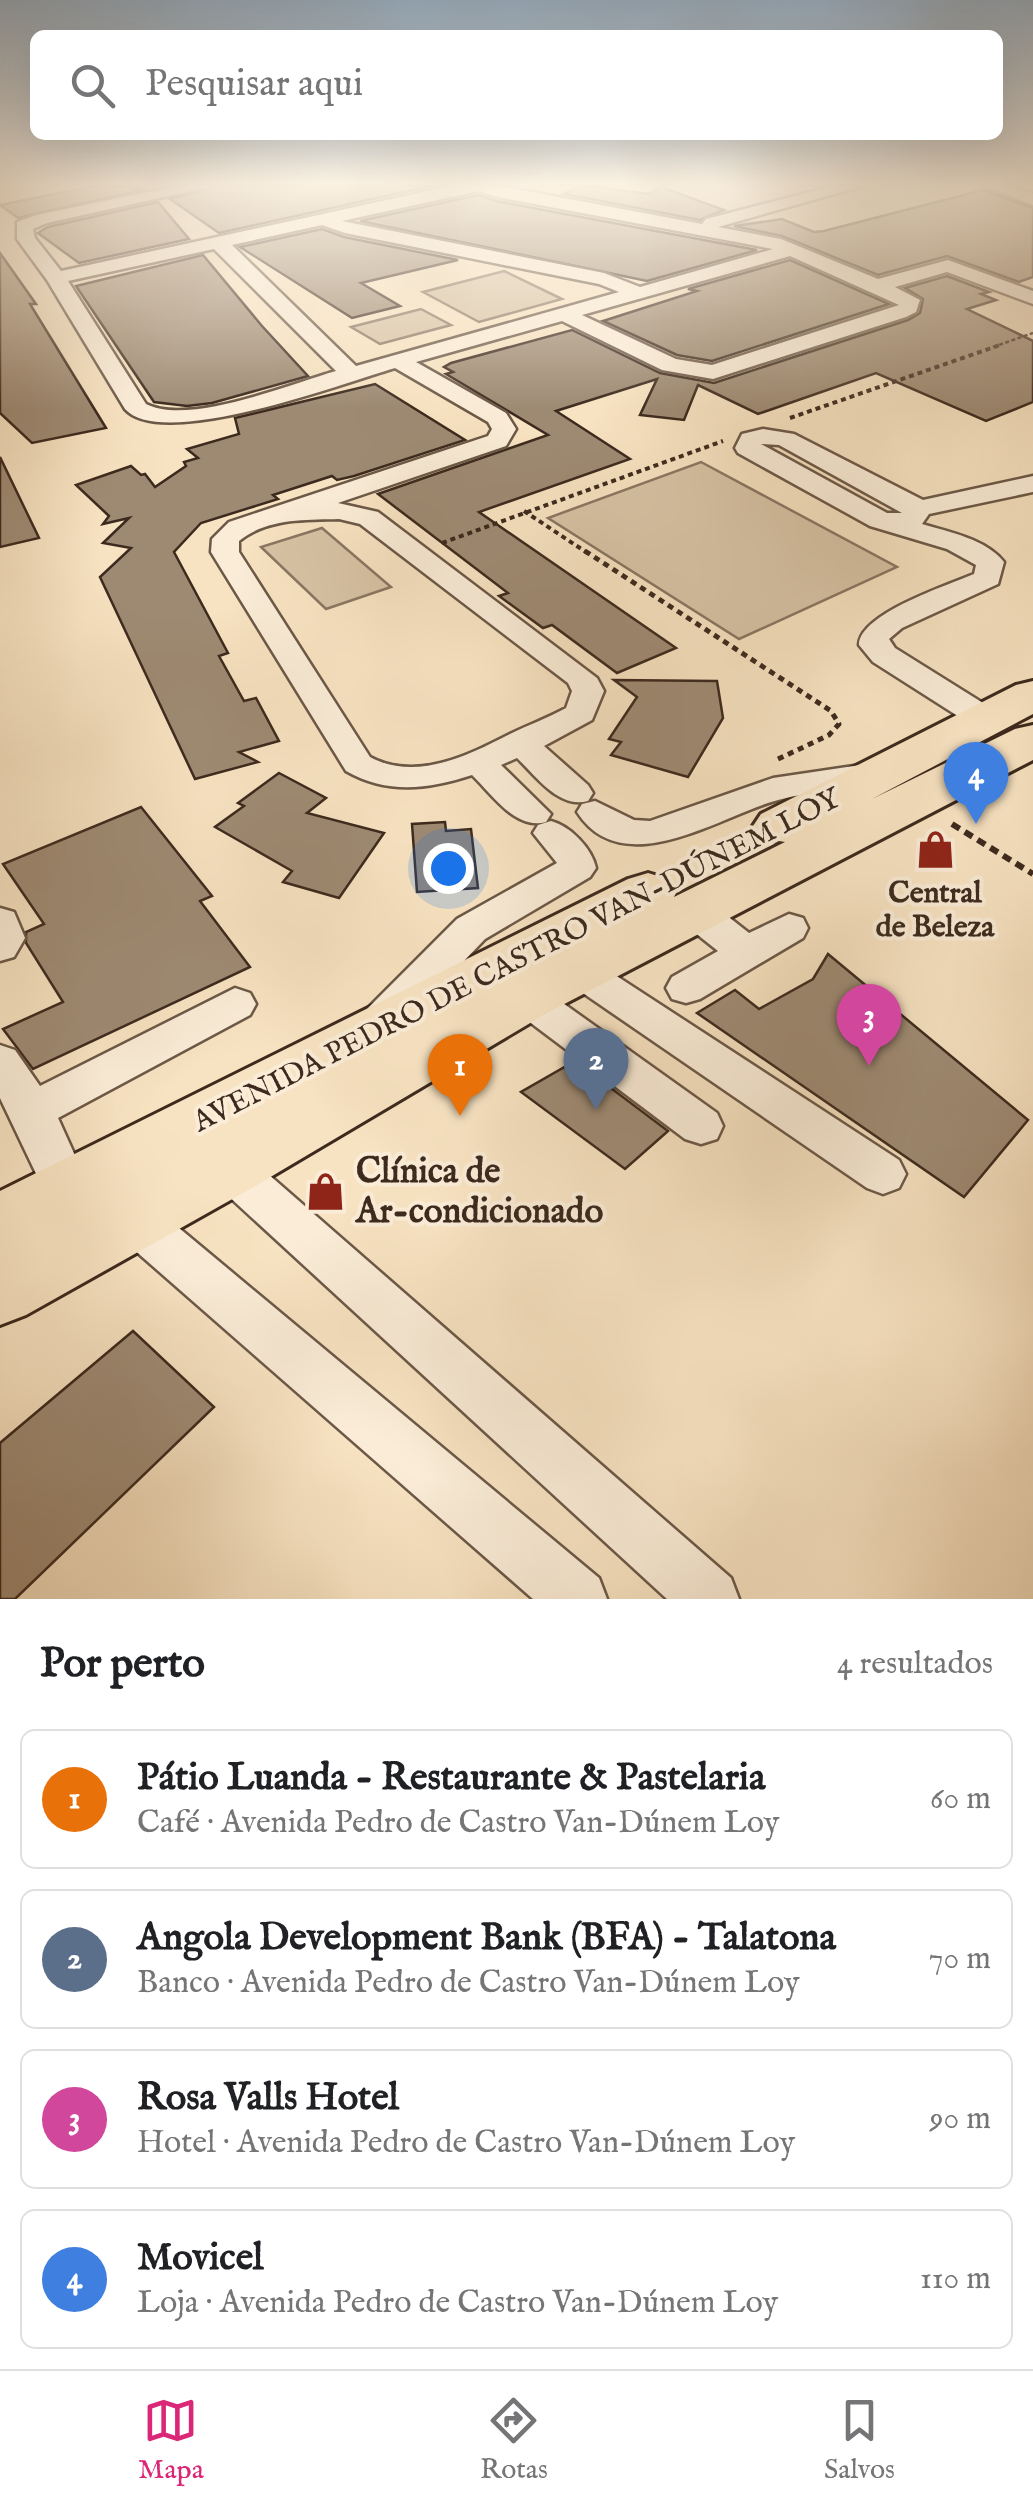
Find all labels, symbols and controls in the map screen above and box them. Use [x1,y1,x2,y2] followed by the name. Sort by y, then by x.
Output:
[30,30,1003,140] search box
[65,58,120,113] icon: search
[145,61,363,109] text: Pesquisar aqui
[944,742,1008,824] pin: 4
[185,779,849,1142] street label: AVENIDA PEDRO DE CASTRO VAN-DÚNEM LOY
[914,829,956,871] shop icon: Central de Beleza
[423,843,474,894] your location
[876,875,995,947] place label: Central de Beleza
[836,984,902,1066] pin: 3
[564,1028,628,1110] pin: 2
[428,1034,492,1116] pin: 1
[354,1150,603,1235] place label: Clínica de Ar-condicionado
[305,1171,347,1213] shop icon: Clínica de Ar-condicionado
[40,1638,205,1691] text: Por perto
[837,1644,993,1685] text: 4 resultados
[137,1755,765,1803] text: Pátio Luanda - Restaurante & Pastelaria
[69,1779,80,1820] text: 1
[930,1779,991,1820] text: 60 m
[137,1803,780,1844] text: Café · Avenida Pedro de Castro Van-Dúnem Loy
[137,1915,836,1963] text: Angola Development Bank (BFA) - Talatona
[67,1939,82,1980] text: 2
[929,1939,991,1980] text: 70 m
[137,1963,800,2004] text: Banco · Avenida Pedro de Castro Van-Dúnem Loy
[137,2075,399,2123] text: Rosa Valls Hotel
[69,2099,80,2140] text: 3
[930,2099,991,2140] text: 90 m
[137,2123,795,2164] text: Hotel · Avenida Pedro de Castro Van-Dúnem Loy
[137,2235,264,2283] text: Movicel
[67,2259,82,2300] text: 4
[920,2259,991,2300] text: 110 m
[137,2283,778,2324] text: Loja · Avenida Pedro de Castro Van-Dúnem Loy
[138,2393,204,2488] tab: Mapa
[480,2393,548,2488] tab: Rotas
[824,2393,895,2488] tab: Salvos

